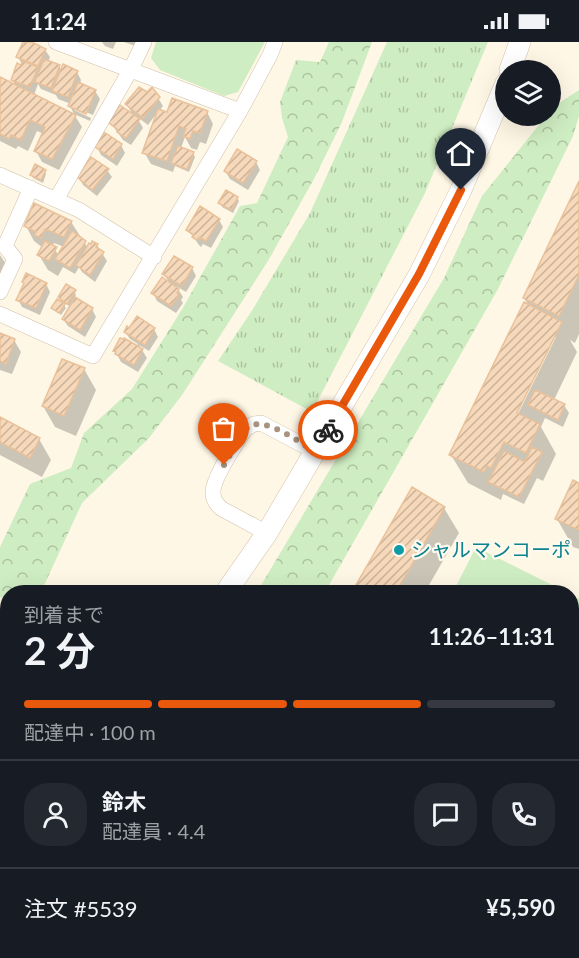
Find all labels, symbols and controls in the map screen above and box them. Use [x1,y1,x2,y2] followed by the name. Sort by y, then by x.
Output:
[30,8,87,35] text: 11:24
[495,60,561,126] map controls
[495,60,561,126] button: layers
[435,128,486,190] pin
[444,137,477,170] icon: home
[298,400,358,460] courier
[198,403,249,465] pin
[207,412,240,445] icon: bag
[312,414,345,447] icon: bike
[411,537,571,561] place label: シャルマンコーポ
[392,543,406,557] marker: シャルマンコーポ
[24,602,104,626] text: 到着まで
[429,623,555,650] text: 11:26–11:31
[24,627,95,673] text: 2 分
[24,720,156,744] text: 配達中 · 100 m
[24,783,87,846] button: person
[414,783,477,846] button: chat
[492,783,555,846] button: phone
[102,788,146,815] text: 鈴木
[102,819,205,843] text: 配達員 · 4.4
[486,894,555,921] text: ¥5,590
[24,895,137,922] text: 注文 #5539

